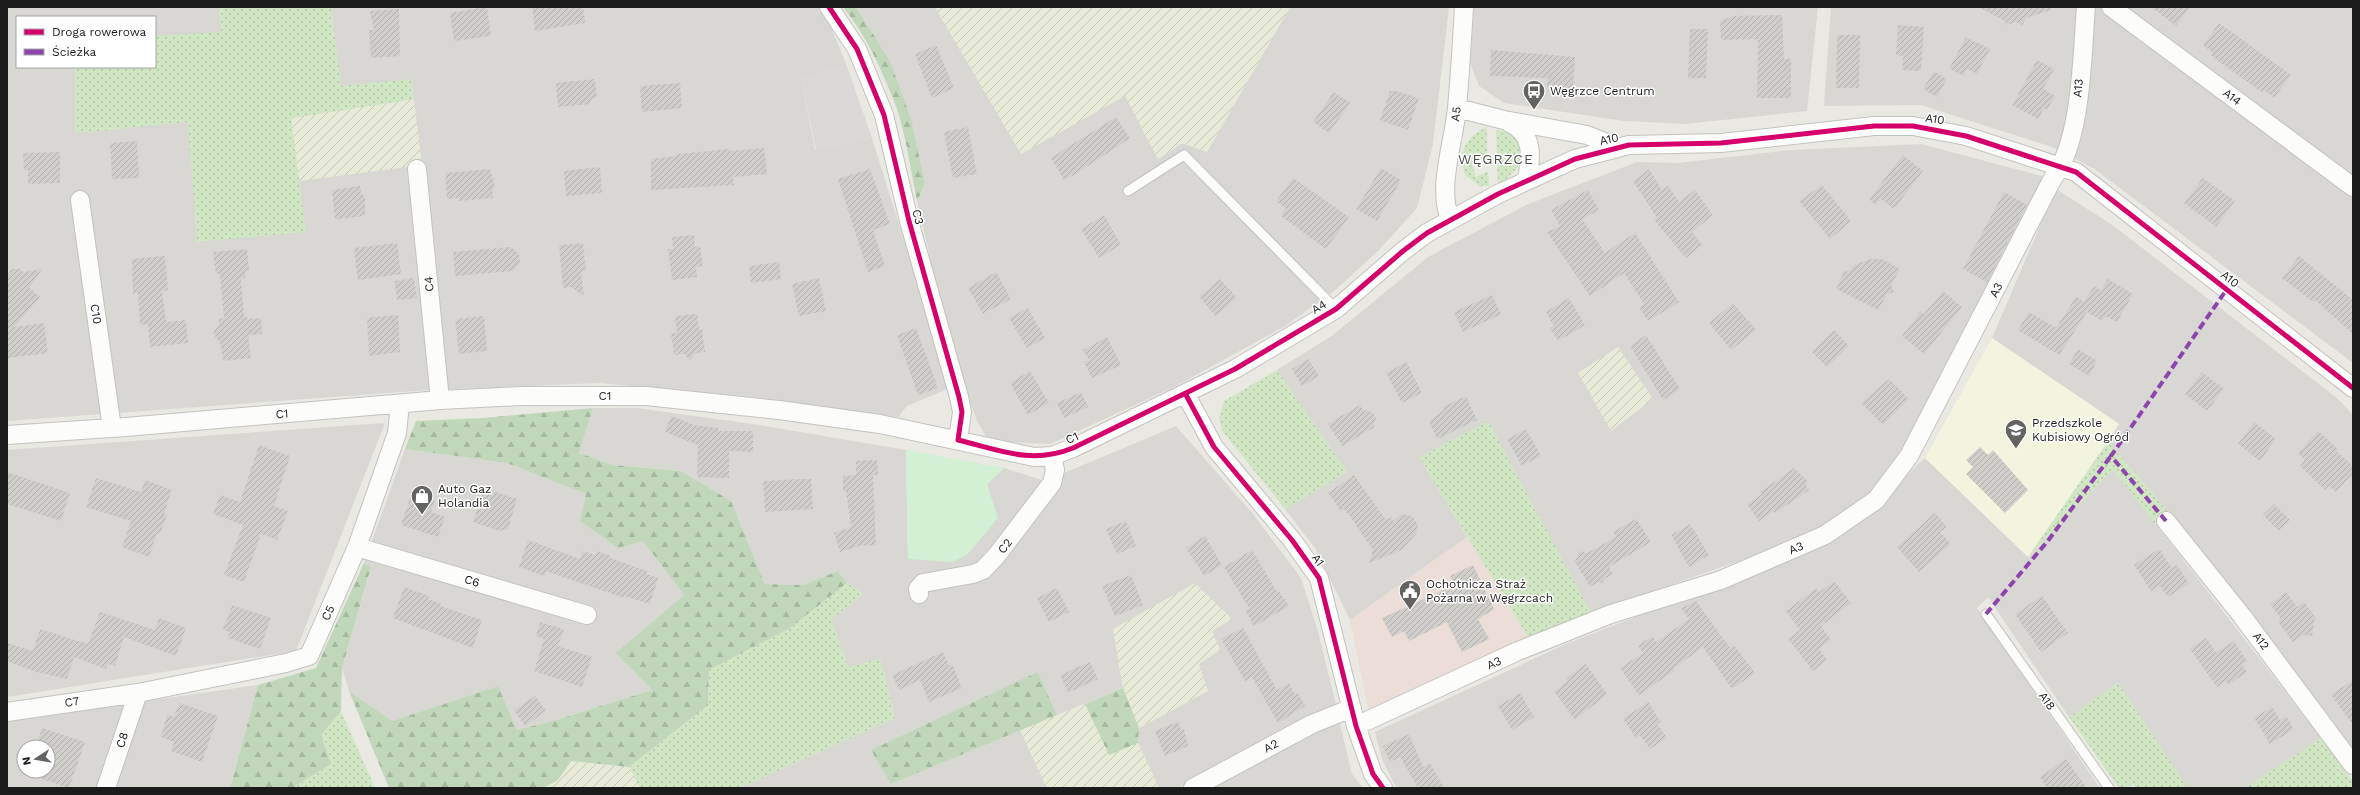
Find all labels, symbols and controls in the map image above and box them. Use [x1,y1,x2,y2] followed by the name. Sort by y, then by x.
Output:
[16,16,156,68] legend
[52,25,147,39] text: Droga rowerowa
[52,45,97,59] text: Ścieżka
[1521,78,1547,111] bus stop icon: Węgrzce Centrum
[2070,78,2086,98] street label: A13
[1550,84,1655,98] place label: Węgrzce Centrum
[2220,86,2244,108] street label: A14
[1448,106,1464,122] street label: A5
[1924,111,1946,127] street label: A10
[1598,130,1620,148] street label: A10
[1458,151,1534,167] district label: WĘGRZCE
[909,208,927,226] street label: C3
[2218,268,2242,290] street label: A10
[421,276,437,292] street label: C4
[1986,280,2006,300] street label: A3
[1309,297,1329,317] street label: A4
[88,303,104,325] street label: C10
[599,389,611,403] street label: C1
[275,406,289,422] street label: C1
[2032,416,2129,444] place label: Przedszkole Kubisiowy Ogród
[2003,417,2029,450] school or university icon: Przedszkole Kubisiowy Ogród
[1063,429,1081,447] street label: C1
[438,482,491,510] place label: Auto Gaz Holandia
[409,483,435,516] shop icon: Auto Gaz Holandia
[995,536,1015,556] street label: C2
[1786,539,1806,557] street label: A3
[1309,551,1327,569] street label: A1
[463,572,481,590] street label: C6
[1426,577,1553,605] place label: Ochotnicza Straż Pożarna w Węgrzcach
[1397,578,1423,611] public building icon: Ochotnicza Straż Pożarna w Węgrzcach
[319,603,337,623] street label: C5
[2250,629,2272,653] street label: A12
[1484,654,1504,672] street label: A3
[2036,689,2058,713] street label: A18
[64,694,81,710] street label: C7
[113,730,131,750] street label: C8
[1261,736,1281,756] street label: A2
[16,739,56,779] north arrow
[20,756,34,766] text: N

